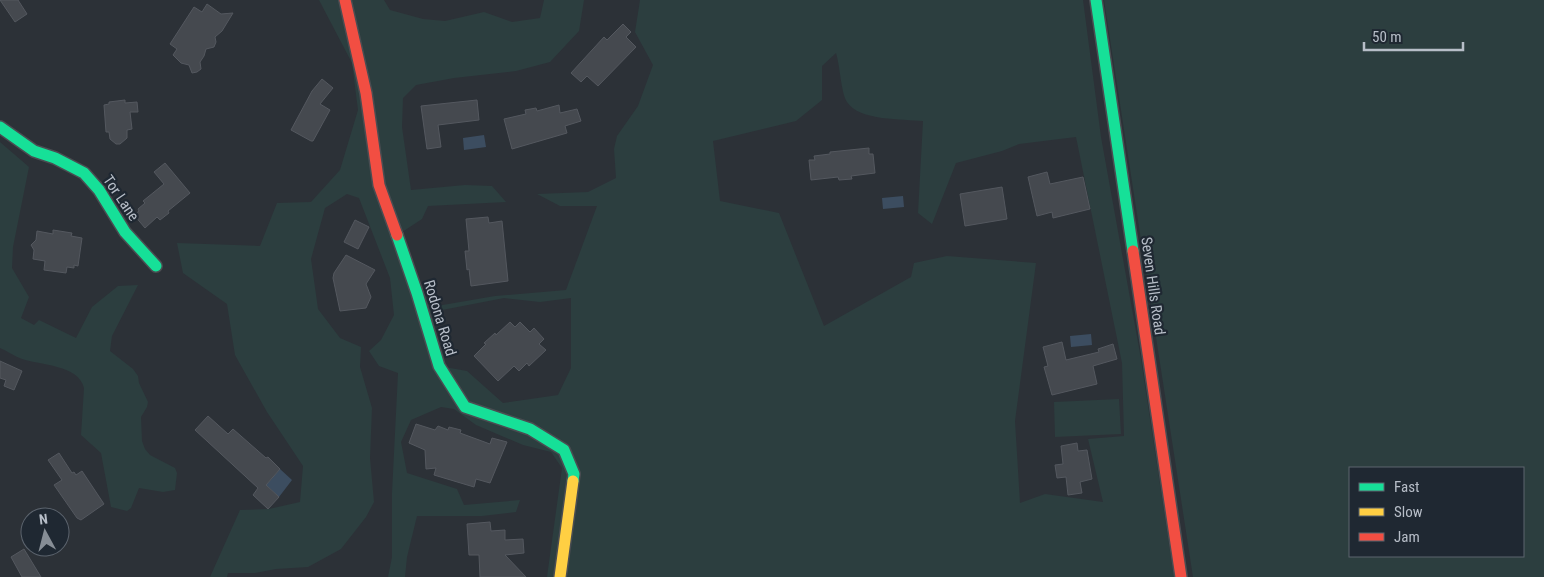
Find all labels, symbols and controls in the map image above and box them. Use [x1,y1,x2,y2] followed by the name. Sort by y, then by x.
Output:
[1364,20,1463,52] scale bar
[1372,28,1402,46] text: 50 m
[99,172,143,224] street label: Tor Lane
[1137,236,1169,336] street label: Seven Hills Road
[420,278,460,358] street label: Rodona Road
[1349,467,1524,557] legend
[1394,478,1419,496] text: Fast
[1394,503,1423,521] text: Slow
[20,507,70,557] north arrow
[38,511,49,528] text: N
[1394,528,1420,546] text: Jam

